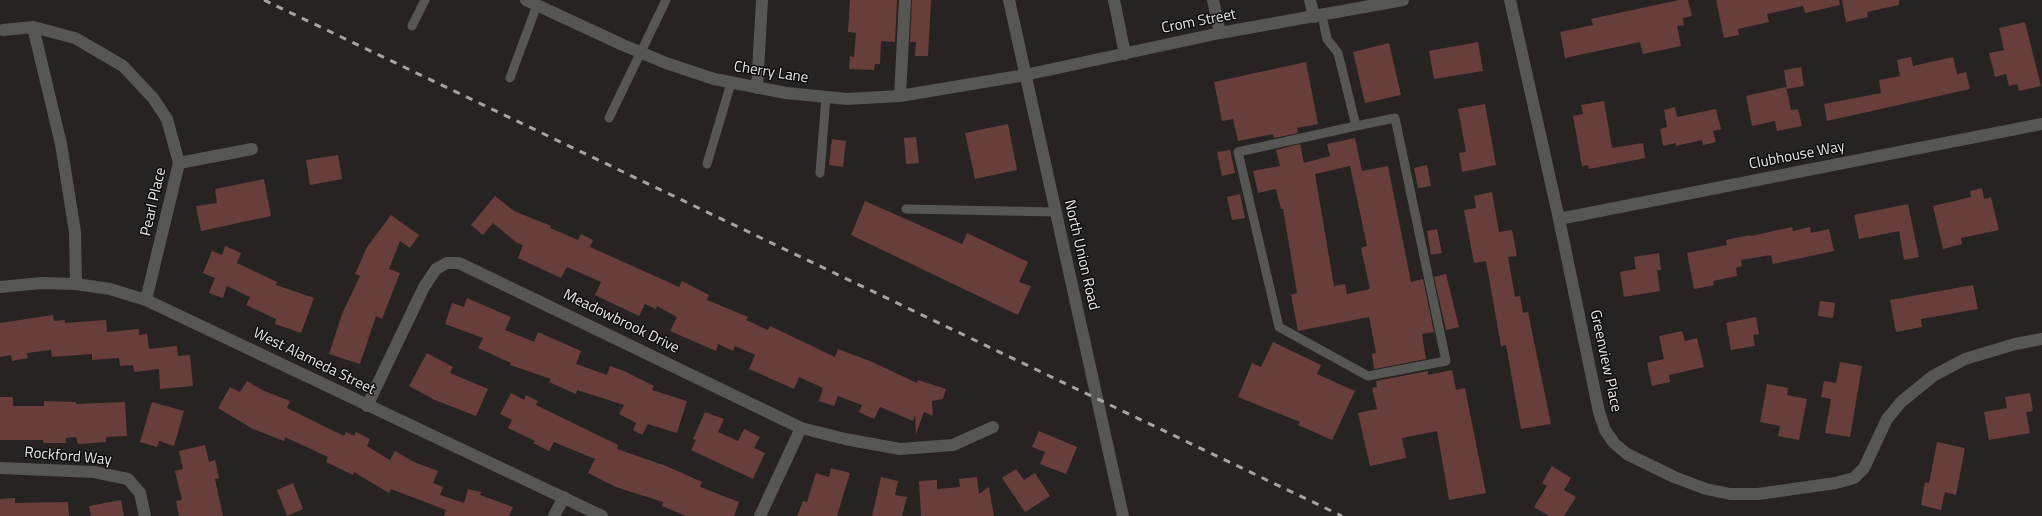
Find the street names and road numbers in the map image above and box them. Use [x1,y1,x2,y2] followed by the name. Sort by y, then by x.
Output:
[1160,6,1238,38] street label: Crom Street
[733,58,809,88] street label: Cherry Lane
[1748,138,1846,174] street label: Clubhouse Way
[137,166,171,238] street label: Pearl Place
[1060,198,1102,312] street label: North Union Road
[560,286,682,358] street label: Meadowbrook Drive
[1585,308,1625,414] street label: Greenview Place
[250,325,378,399] street label: West Alameda Street
[24,444,112,470] street label: Rockford Way

